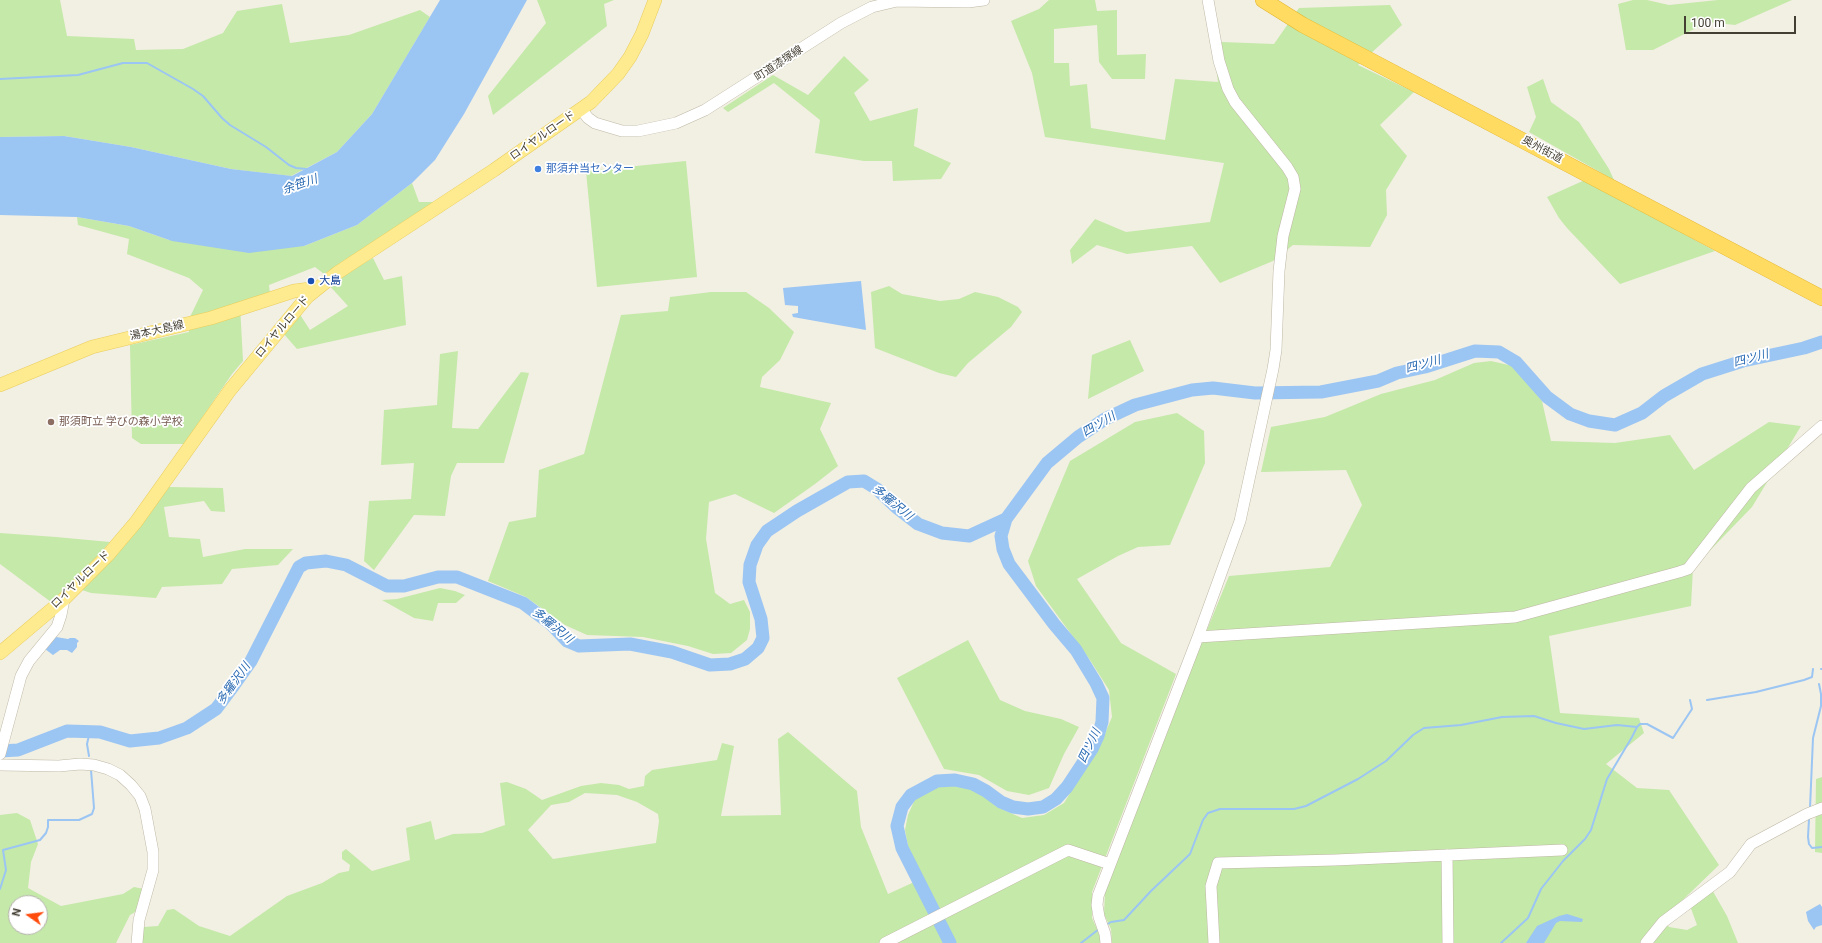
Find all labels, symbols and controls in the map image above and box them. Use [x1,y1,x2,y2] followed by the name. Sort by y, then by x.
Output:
[1686,8,1798,34] scale bar
[1691,16,1725,30] text: 100 m
[752,43,806,85] street label: 町道漆塚線
[508,109,578,163] street label: ロイヤルロード
[1519,134,1565,166] street label: 奥州街道
[546,162,634,176] place label: 那須弁当センター
[533,164,543,174] marker: 那須弁当センター
[281,172,319,198] water label: 余笹川
[319,274,341,288] place label: 大島
[306,276,316,286] marker: 大島
[253,293,313,361] street label: ロイヤルロード
[129,318,185,344] street label: 湯本大島線
[1732,347,1770,371] water label: 四ツ川
[1404,353,1442,377] water label: 四ツ川
[1080,410,1118,440] water label: 四ツ川
[59,415,183,429] place label: 那須町立 学びの森小学校
[46,417,56,427] marker: 那須町立 学びの森小学校
[869,482,915,524] water label: 多羅沢川
[49,549,113,611] street label: ロイヤルロード
[529,605,575,647] water label: 多羅沢川
[214,660,254,708] water label: 多羅沢川
[1076,727,1104,765] water label: 四ツ川
[8,895,48,935] north arrow
[10,907,24,918] text: N

